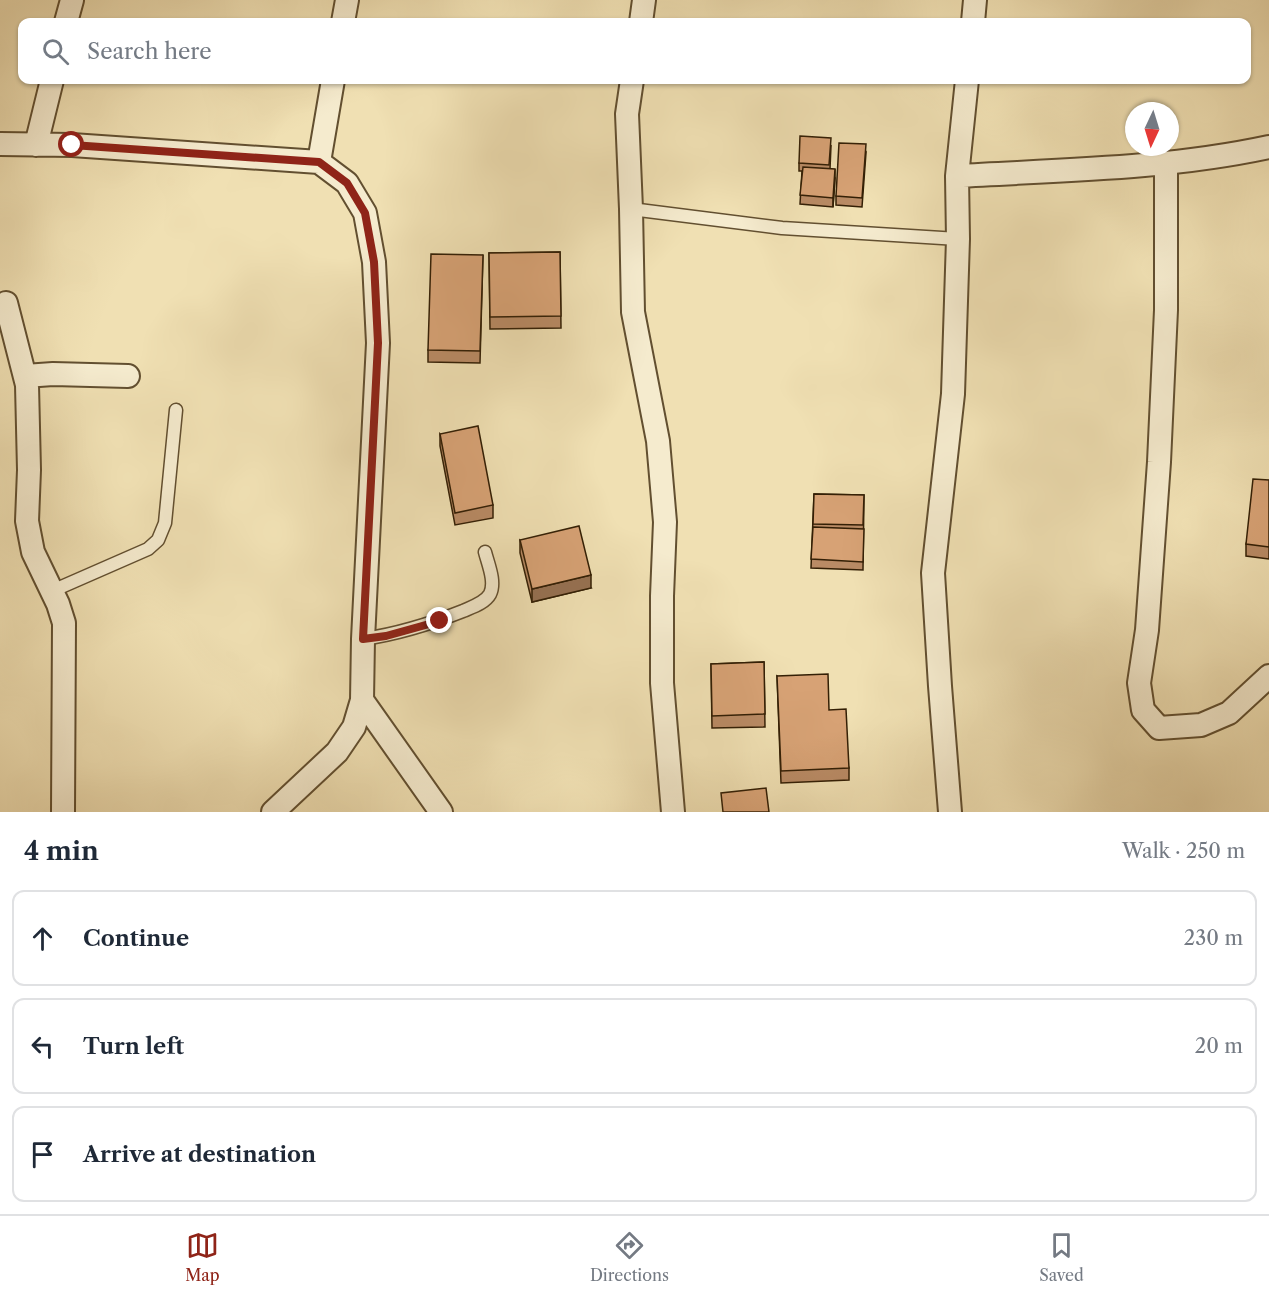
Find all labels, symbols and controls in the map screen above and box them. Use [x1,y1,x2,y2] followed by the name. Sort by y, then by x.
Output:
[18,18,1251,84] search box
[39,35,72,68] icon: search
[87,38,212,65] text: Search here
[1125,102,1179,156] north arrow
[58,131,84,157] route start
[426,607,452,633] route end
[24,835,99,867] text: 4 min
[1122,839,1245,863] text: Walk · 250 m
[26,922,59,955] icon: ahead
[83,925,189,952] text: Continue
[1184,926,1243,950] text: 230 m
[26,1030,59,1063] icon: left
[83,1033,184,1060] text: Turn left
[1195,1034,1243,1058] text: 20 m
[26,1138,59,1171] icon: arrive
[83,1141,316,1168] text: Arrive at destination
[185,1229,220,1285] tab: Map
[590,1229,669,1285] tab: Directions
[1039,1229,1084,1285] tab: Saved

